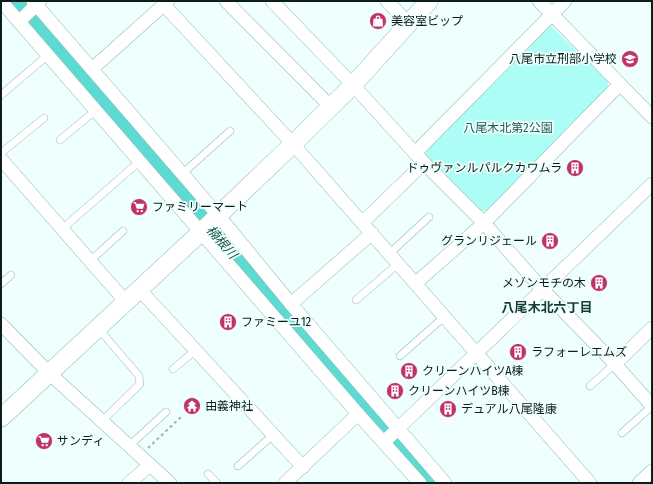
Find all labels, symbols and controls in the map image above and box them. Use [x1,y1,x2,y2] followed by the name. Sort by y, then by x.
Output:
[368,11,388,31] shop icon: 美容室ビップ
[391,14,463,28] place label: 美容室ビップ
[620,49,640,69] school or university icon: 八尾市立刑部小学校
[509,52,617,66] place label: 八尾市立刑部小学校
[463,121,553,135] park label: 八尾木北第2公園
[565,158,585,178] building icon: ドゥヴァンルパルクカワムラ
[407,161,562,175] place label: ドゥヴァンルパルクカワムラ
[129,197,149,217] supermarket icon: ファミリーマート
[152,200,248,214] place label: ファミリーマート
[204,222,242,263] water label: 楠根川
[540,231,560,251] building icon: グランリジェール
[441,234,537,248] place label: グランリジェール
[589,273,609,293] building icon: メゾンモチの木
[502,276,586,290] place label: メゾンモチの木
[501,300,593,315] district label: 八尾木北六丁目
[218,312,238,332] building icon: ファミーユ12
[241,315,311,329] place label: ファミーユ12
[508,342,528,362] building icon: ラフォーレエムズ
[531,345,627,359] place label: ラフォーレエムズ
[399,361,419,381] building icon: クリーンハイツA棟
[422,364,523,378] place label: クリーンハイツA棟
[385,381,405,401] building icon: クリーンハイツB棟
[408,384,510,398] place label: クリーンハイツB棟
[182,396,202,416] temple icon: 由義神社
[205,399,253,413] place label: 由義神社
[438,399,458,419] building icon: デュアル八尾隆康
[461,402,557,416] place label: デュアル八尾隆康
[34,431,54,451] supermarket icon: サンディ
[57,434,104,448] place label: サンディ

